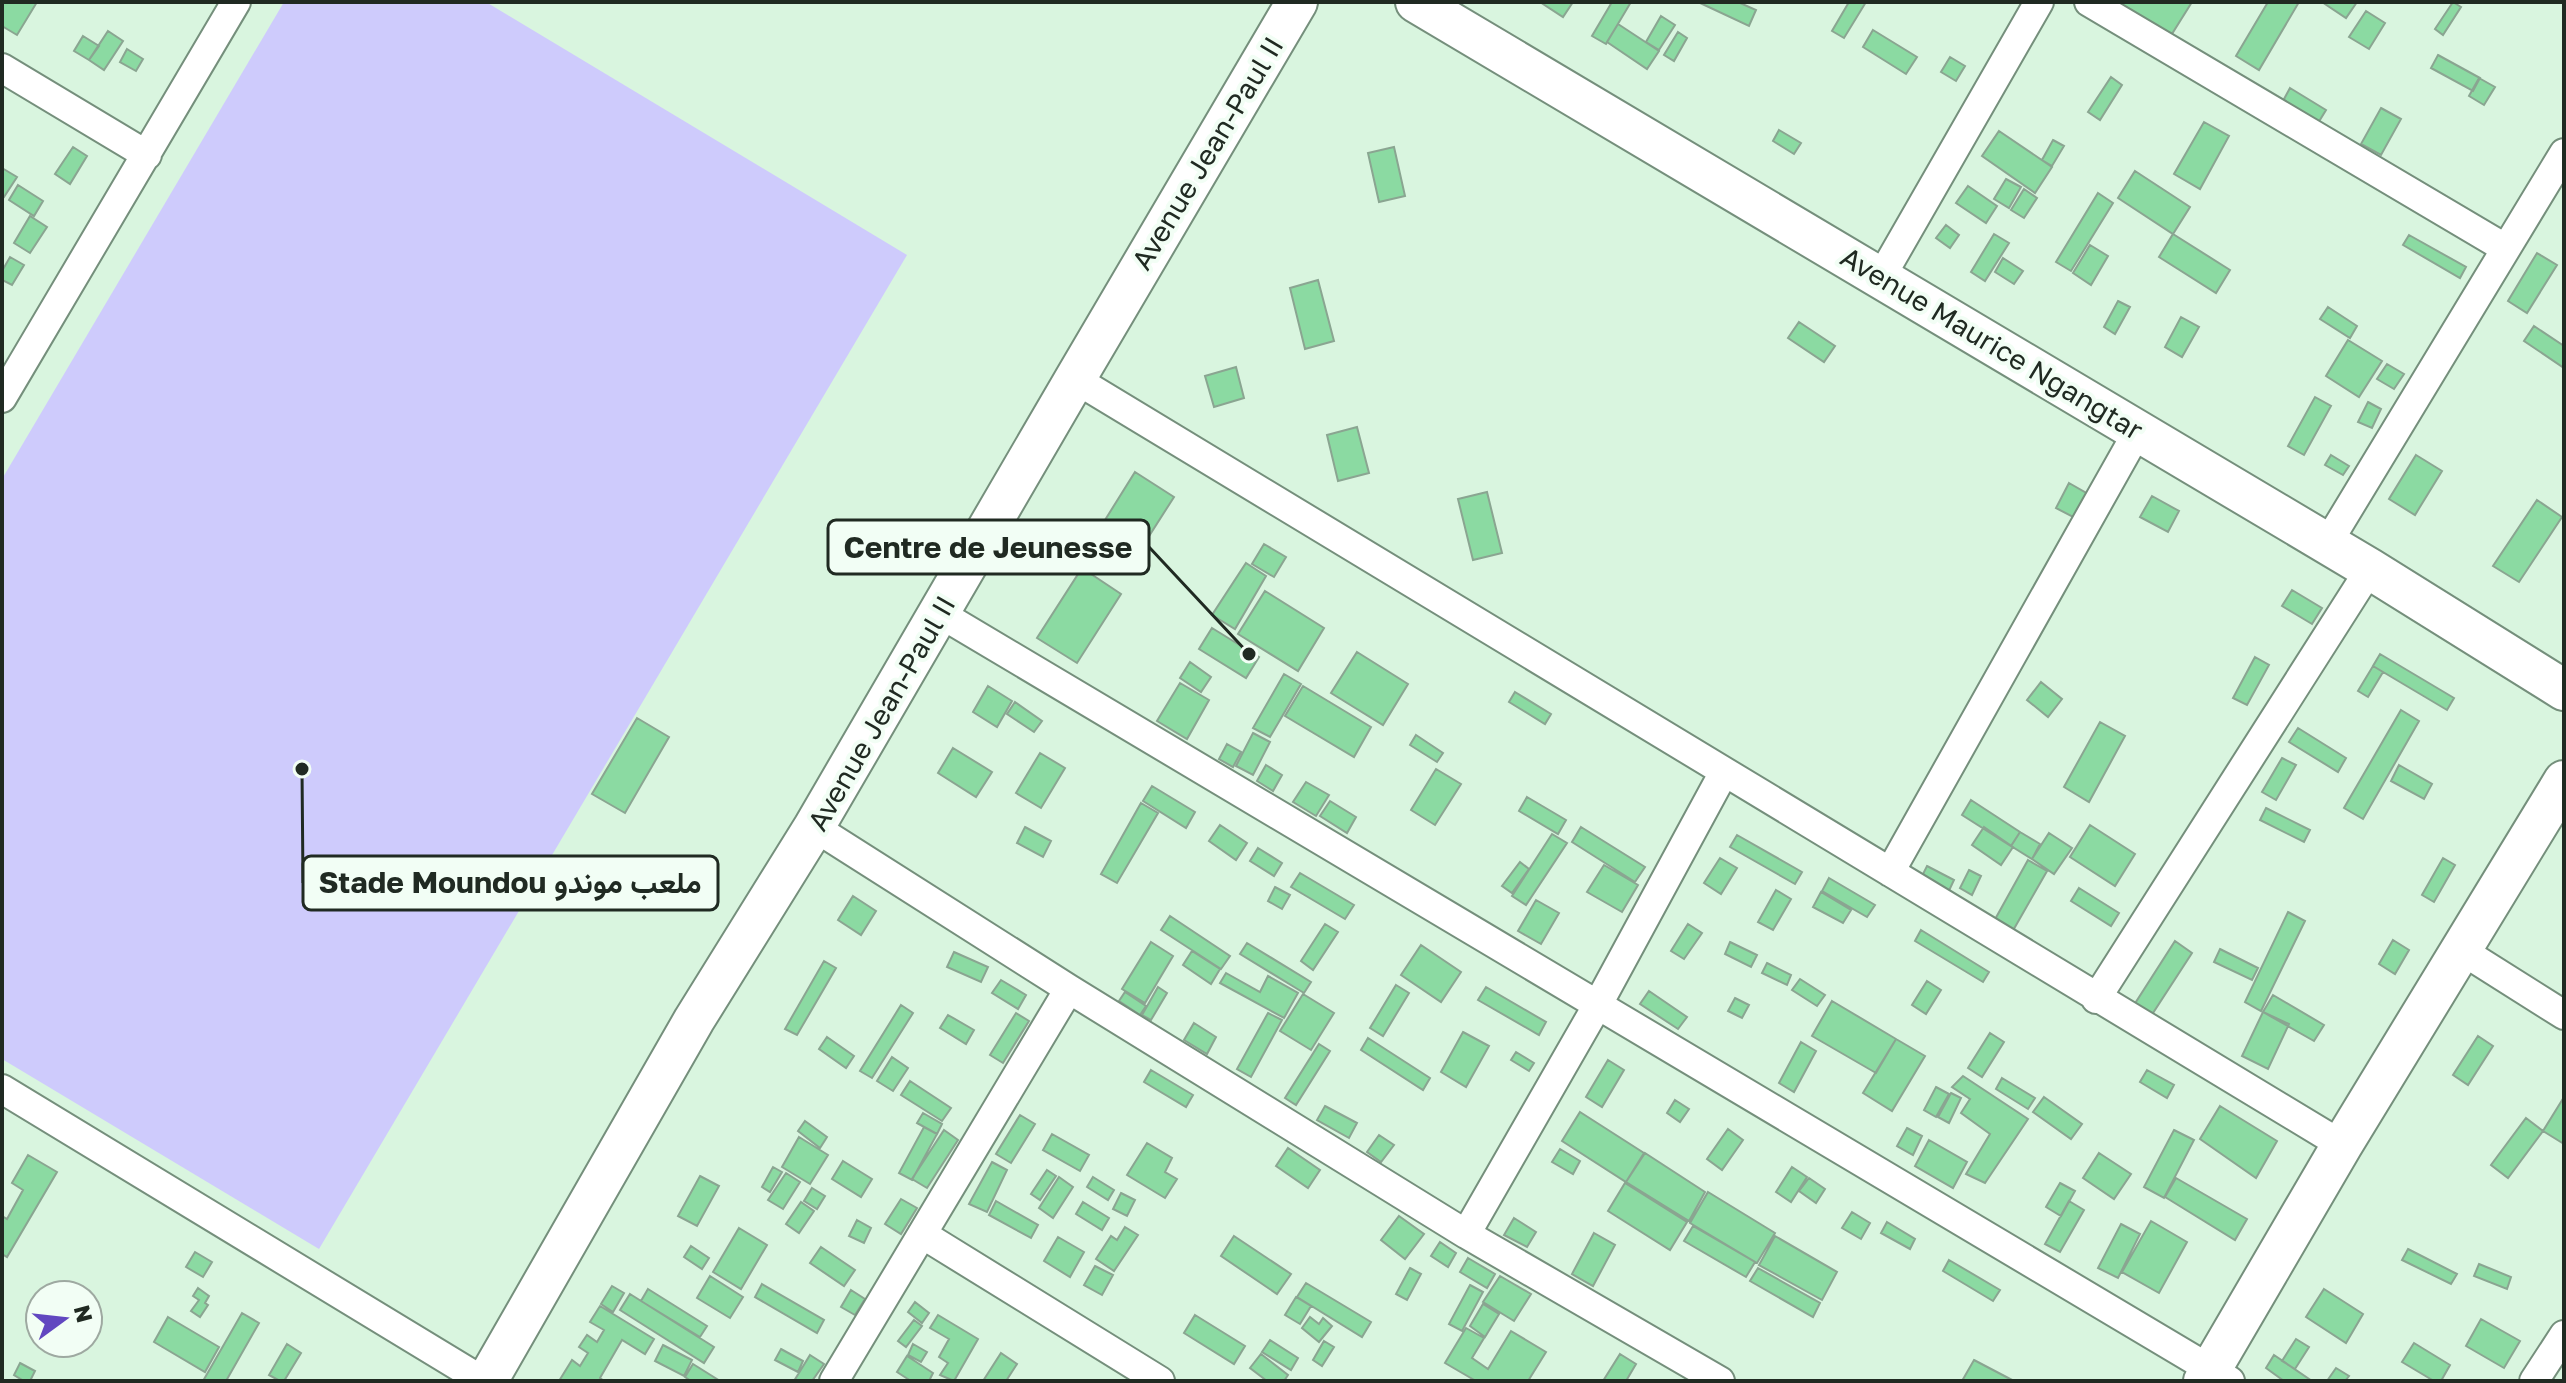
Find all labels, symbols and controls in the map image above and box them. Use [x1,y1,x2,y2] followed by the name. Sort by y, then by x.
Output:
[1124,31,1290,275] street label: Avenue Jean-Paul II
[1835,240,2149,446] street label: Avenue Maurice Ngangtar
[828,520,1149,574] callout: Centre de Jeunesse
[843,529,1133,565] text: Centre de Jeunesse
[800,590,962,836] street label: Avenue Jean-Paul II
[303,856,718,910] callout: Stade Moundou ملعب موندو
[319,864,701,901] text: Stade Moundou ملعب موندو
[24,1279,104,1359] north arrow
[69,1302,99,1325] text: N

